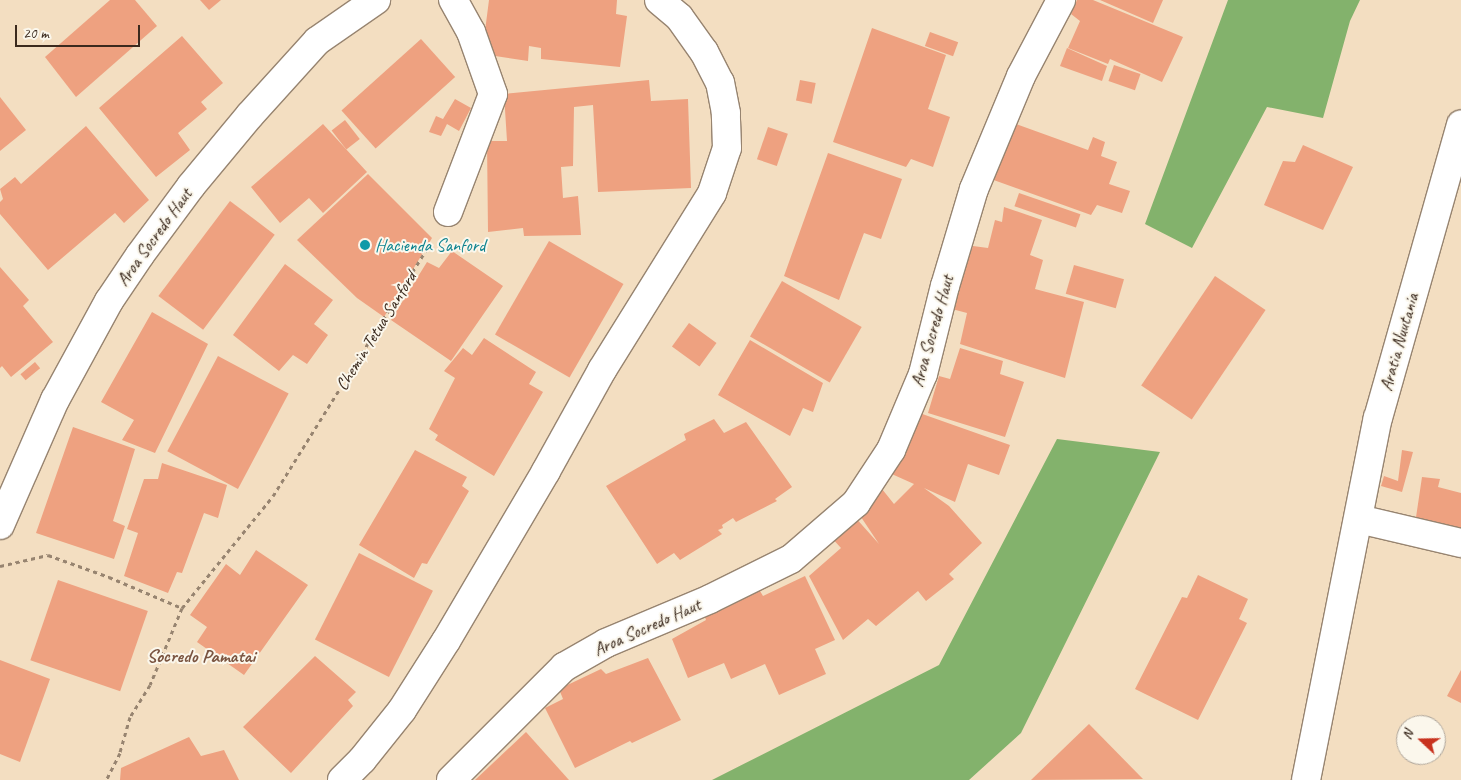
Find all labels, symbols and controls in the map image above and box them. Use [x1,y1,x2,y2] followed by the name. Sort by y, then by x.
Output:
[18,15,142,47] scale bar
[23,24,49,43] text: 20 m
[111,184,197,290] street label: Aroa Socredo Haut
[375,234,486,256] place label: Hacienda Sanford
[359,239,371,251] marker: Hacienda Sanford
[331,268,421,394] street label: Chemin Tetua Sanford
[906,273,958,389] street label: Aroa Socredo Haut
[1375,291,1423,393] street label: Aratia Nuutania
[590,594,704,660] street label: Aroa Socredo Haut
[147,646,255,668] district label: Socredo Pamatai
[1396,715,1446,765] north arrow
[1398,728,1417,742] text: N

